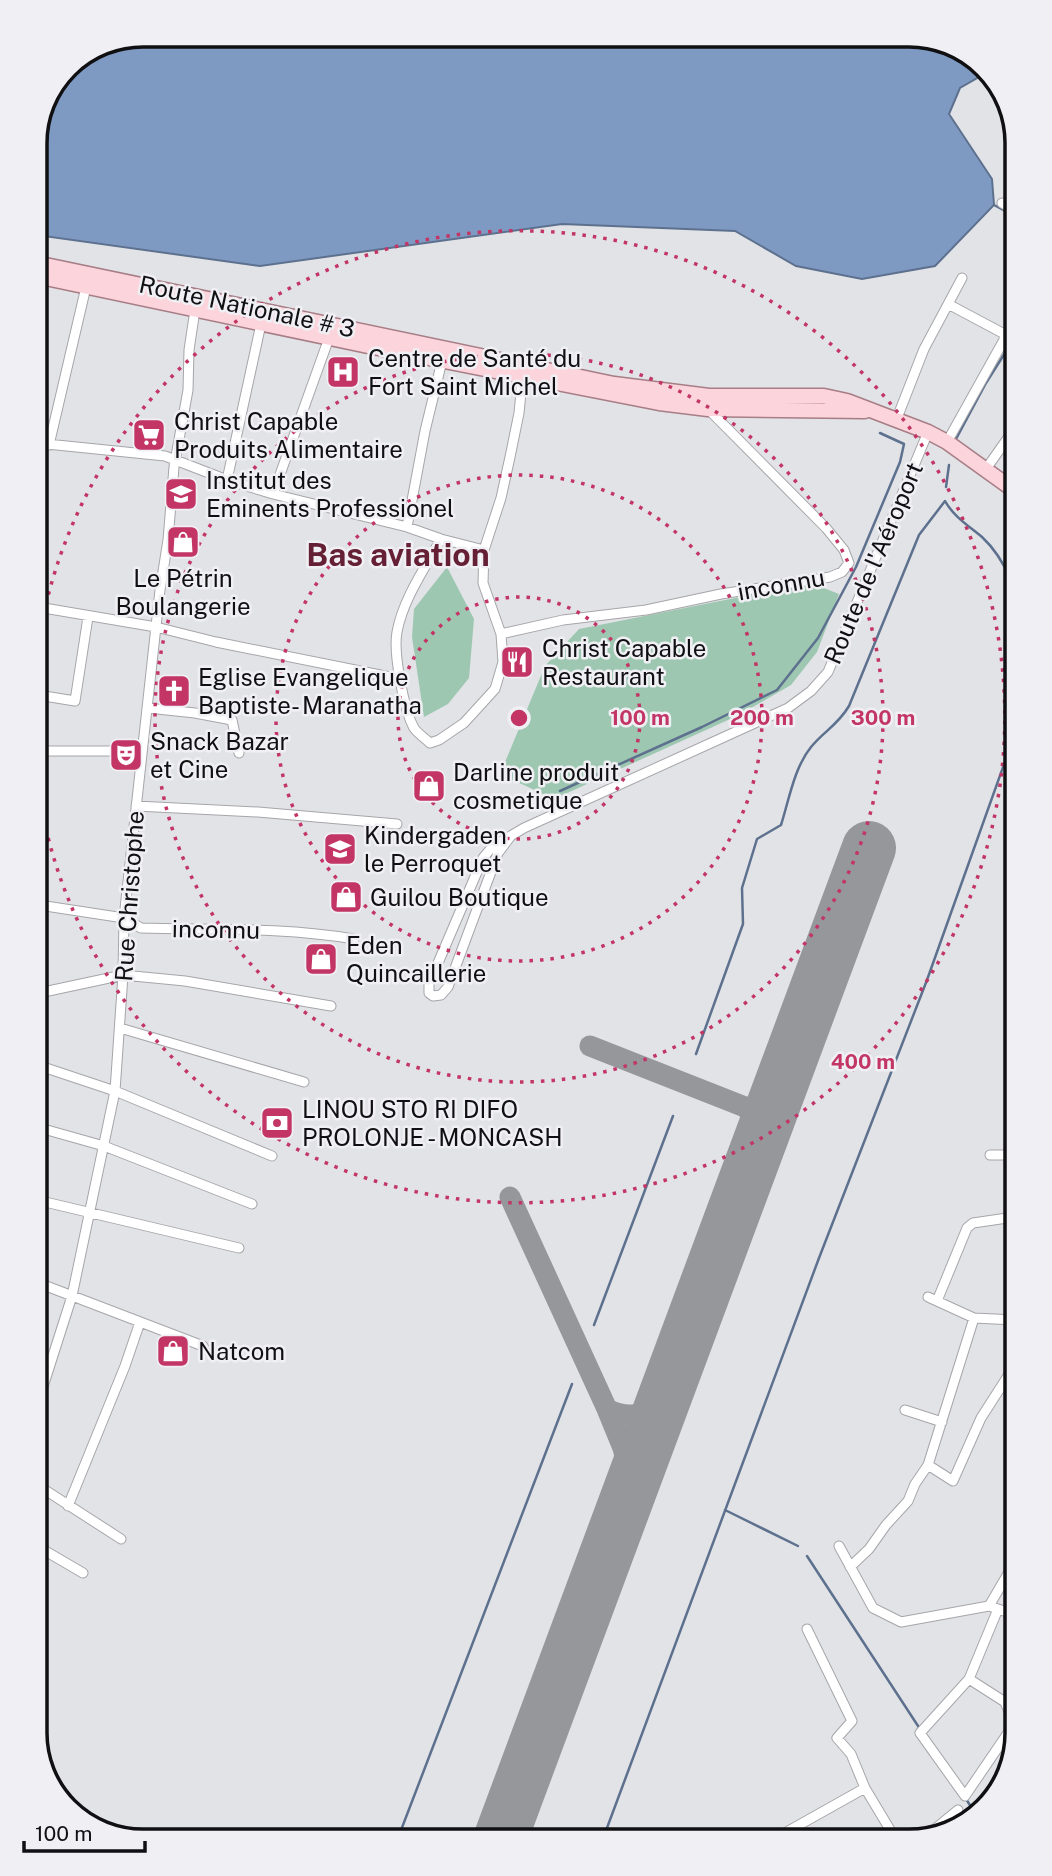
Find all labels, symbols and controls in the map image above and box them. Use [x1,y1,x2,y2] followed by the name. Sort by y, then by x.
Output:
[137,269,357,343] street label: Route Nationale # 3
[368,344,581,400] place label: Centre de Santé du Fort Saint Michel
[324,353,362,391] hospital icon: Centre de Santé du Fort Saint Michel
[174,407,403,463] place label: Christ Capable Produits Alimentaire
[130,416,168,454] supermarket icon: Christ Capable Produits Alimentaire
[818,458,928,668] street label: Route de l'Aéroport
[206,466,454,522] place label: Institut des Eminents Professionel
[162,475,200,513] school or university icon: Institut des Eminents Professionel
[164,523,202,561] shop icon: Le Pétrin Boulangerie
[306,536,490,573] district label: Bas aviation
[735,563,827,605] street label: inconnu
[115,564,251,620] place label: Le Pétrin Boulangerie
[542,634,706,690] place label: Christ Capable Restaurant
[498,643,536,681] restaurant icon: Christ Capable Restaurant
[198,663,422,719] place label: Eglise Evangelique Baptiste- Maranatha
[155,672,193,710] church icon: Eglise Evangelique Baptiste- Maranatha
[610,705,670,730] text: 100 m
[730,705,794,730] text: 200 m
[851,705,915,730] text: 300 m
[507,706,531,730] centre of rings
[150,727,289,783] place label: Snack Bazar et Cine
[107,736,145,774] theatre icon: Snack Bazar et Cine
[453,758,619,814] place label: Darline produit cosmetique
[410,767,448,805] shop icon: Darline produit cosmetique
[109,810,149,982] street label: Rue Christophe
[364,821,507,877] place label: Kindergaden le Perroquet
[321,830,359,868] school or university icon: Kindergaden le Perroquet
[327,878,365,916] shop icon: Guilou Boutique
[370,883,548,911] place label: Guilou Boutique
[172,914,260,944] street label: inconnu
[346,931,486,987] place label: Eden Quincaillerie
[302,940,340,978] shop icon: Eden Quincaillerie
[831,1049,895,1074] text: 400 m
[302,1095,563,1151] place label: LINOU STO RI DIFO PROLONJE - MONCASH
[258,1104,296,1142] bank icon: LINOU STO RI DIFO PROLONJE - MONCASH
[154,1332,192,1370] shop icon: Natcom
[198,1337,285,1365] place label: Natcom
[24,1810,145,1854] scale bar
[35,1821,92,1846] text: 100 m

